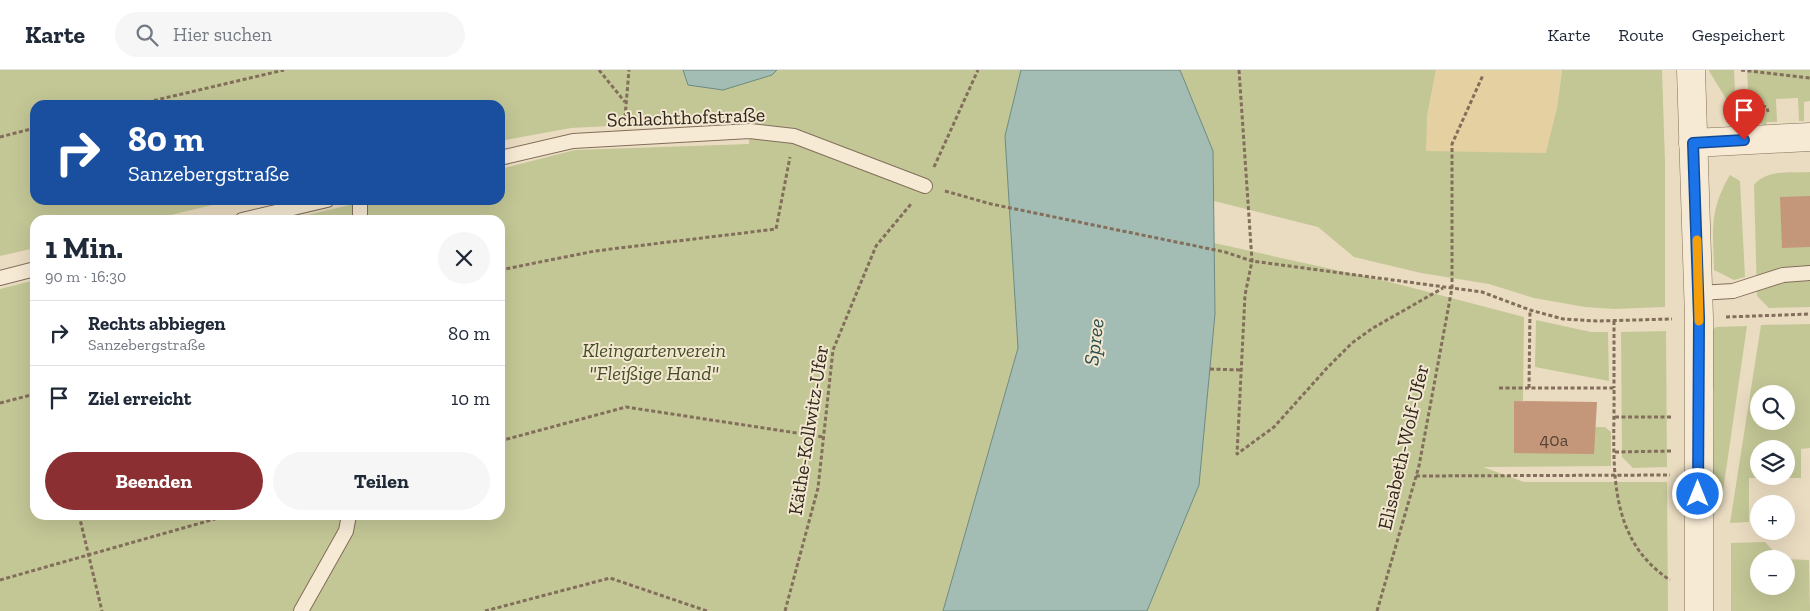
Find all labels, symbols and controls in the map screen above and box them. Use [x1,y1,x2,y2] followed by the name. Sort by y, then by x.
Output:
[115,12,465,57] search box
[25,20,85,49] text: Karte
[133,21,161,49] icon: search
[173,23,272,46] text: Hier suchen
[1547,24,1590,46] text: Karte
[1618,24,1664,46] text: Route
[1692,24,1785,46] text: Gespeichert
[1723,89,1765,140] pin
[1730,96,1758,124] icon: arrive
[606,102,766,132] street label: Schlachthofstraße
[128,118,204,160] text: 80 m
[45,120,110,185] icon: right
[128,160,289,187] text: Sanzebergstraße
[45,230,123,266] text: 1 Min.
[438,232,490,284] button: close
[45,267,126,286] text: 90 m · 16:30
[88,312,226,335] text: Rechts abbiegen
[1078,317,1109,367] water label: Spree
[45,319,73,347] icon: right
[448,322,490,345] text: 80 m
[88,335,205,354] text: Sanzebergstraße
[582,338,726,385] park label: Kleingartenverein "Fleißige Hand"
[783,343,833,517] street label: Käthe-Kollwitz-Ufer
[1372,362,1434,532] street label: Elisabeth-Wolf-Ufer
[45,384,73,412] icon: arrive
[1750,385,1795,595] map controls
[1750,385,1795,430] button: search
[88,387,191,410] text: Ziel erreicht
[451,387,490,410] text: 10 m
[1540,429,1569,451] house number: 40a
[1750,440,1795,485] button: layers
[45,452,263,510] button: Beenden
[273,452,490,510] button: Teilen
[1671,467,1723,519] position arrow
[1750,495,1795,540] button: +
[1750,550,1795,595] button: −

